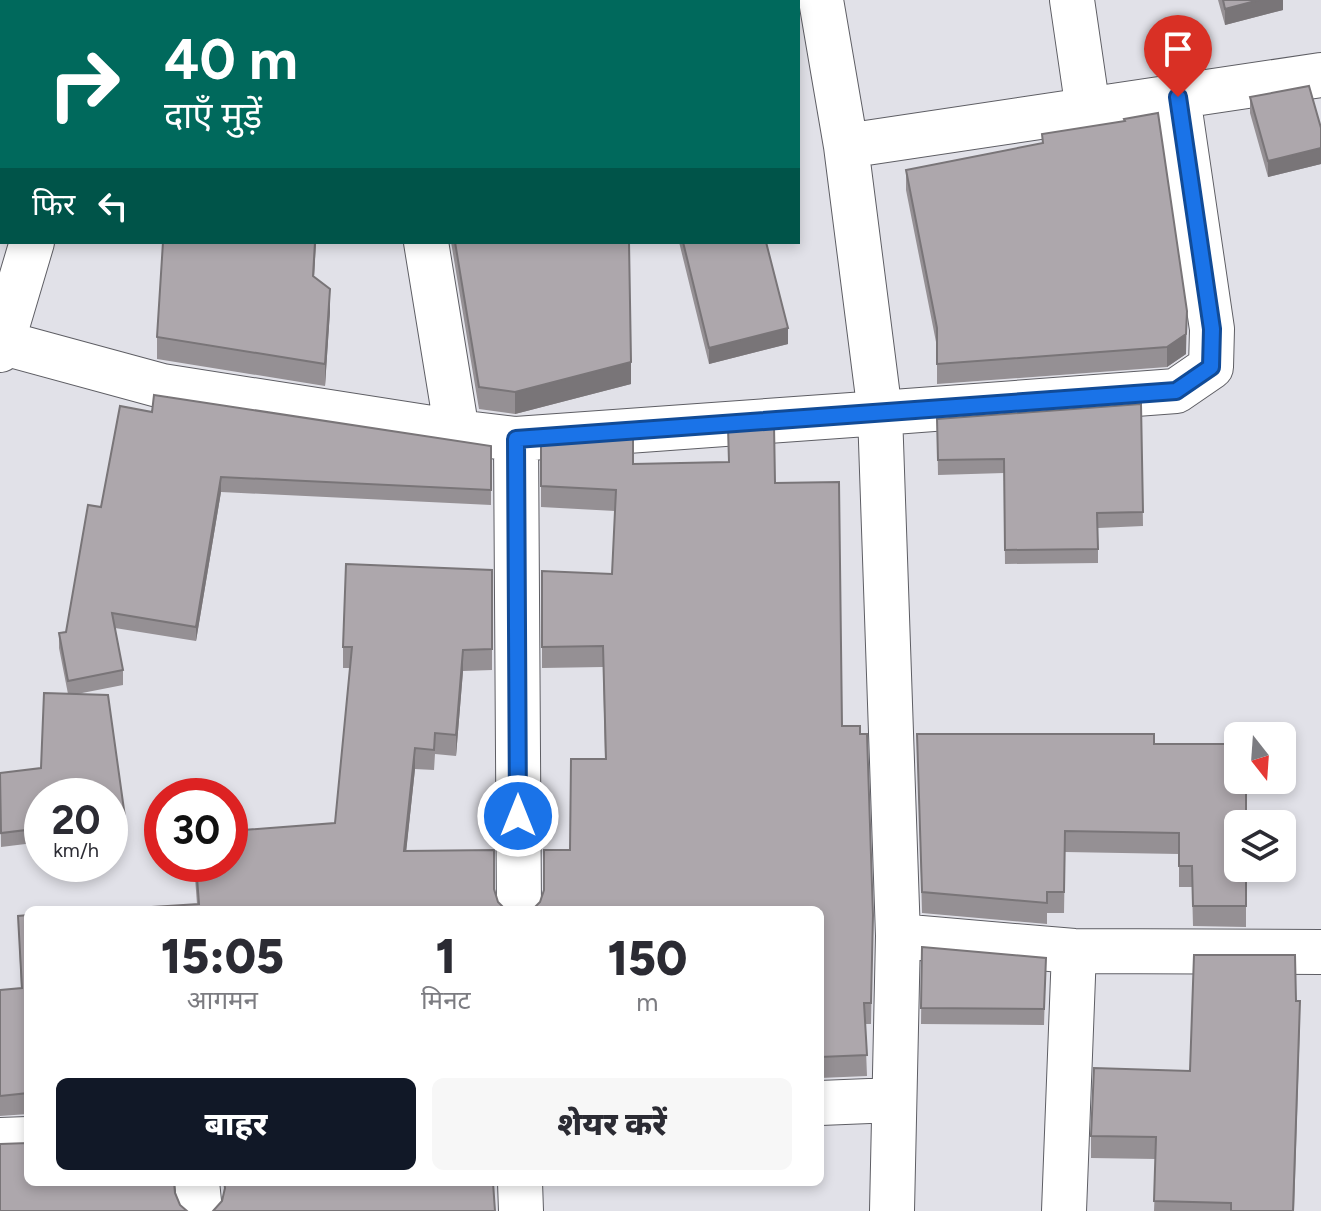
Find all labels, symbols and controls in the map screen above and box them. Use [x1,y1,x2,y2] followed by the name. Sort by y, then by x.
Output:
[1144,15,1212,97] pin
[164,26,298,93] text: 40 m
[1156,27,1200,71] icon: arrive
[32,32,136,136] icon: right
[164,94,262,137] text: दाएँ मुड़ें
[91,184,135,228] icon: left
[32,186,75,223] text: फिर
[1224,722,1296,794] north arrow
[1224,722,1296,882] map controls
[476,774,560,858] position arrow
[144,778,248,882] speed limit sign: 30
[51,796,101,844] text: 20
[1224,810,1296,882] button: layers
[53,838,99,862] text: km/h
[161,927,284,985] text: 15:05
[436,927,456,985] text: 1
[607,929,687,987] text: 150
[187,984,258,1016] text: आगमन
[421,984,471,1016] text: मिनट
[636,986,658,1018] text: m
[56,1078,416,1170] button: बाहर
[432,1078,792,1170] button: शेयर करें

